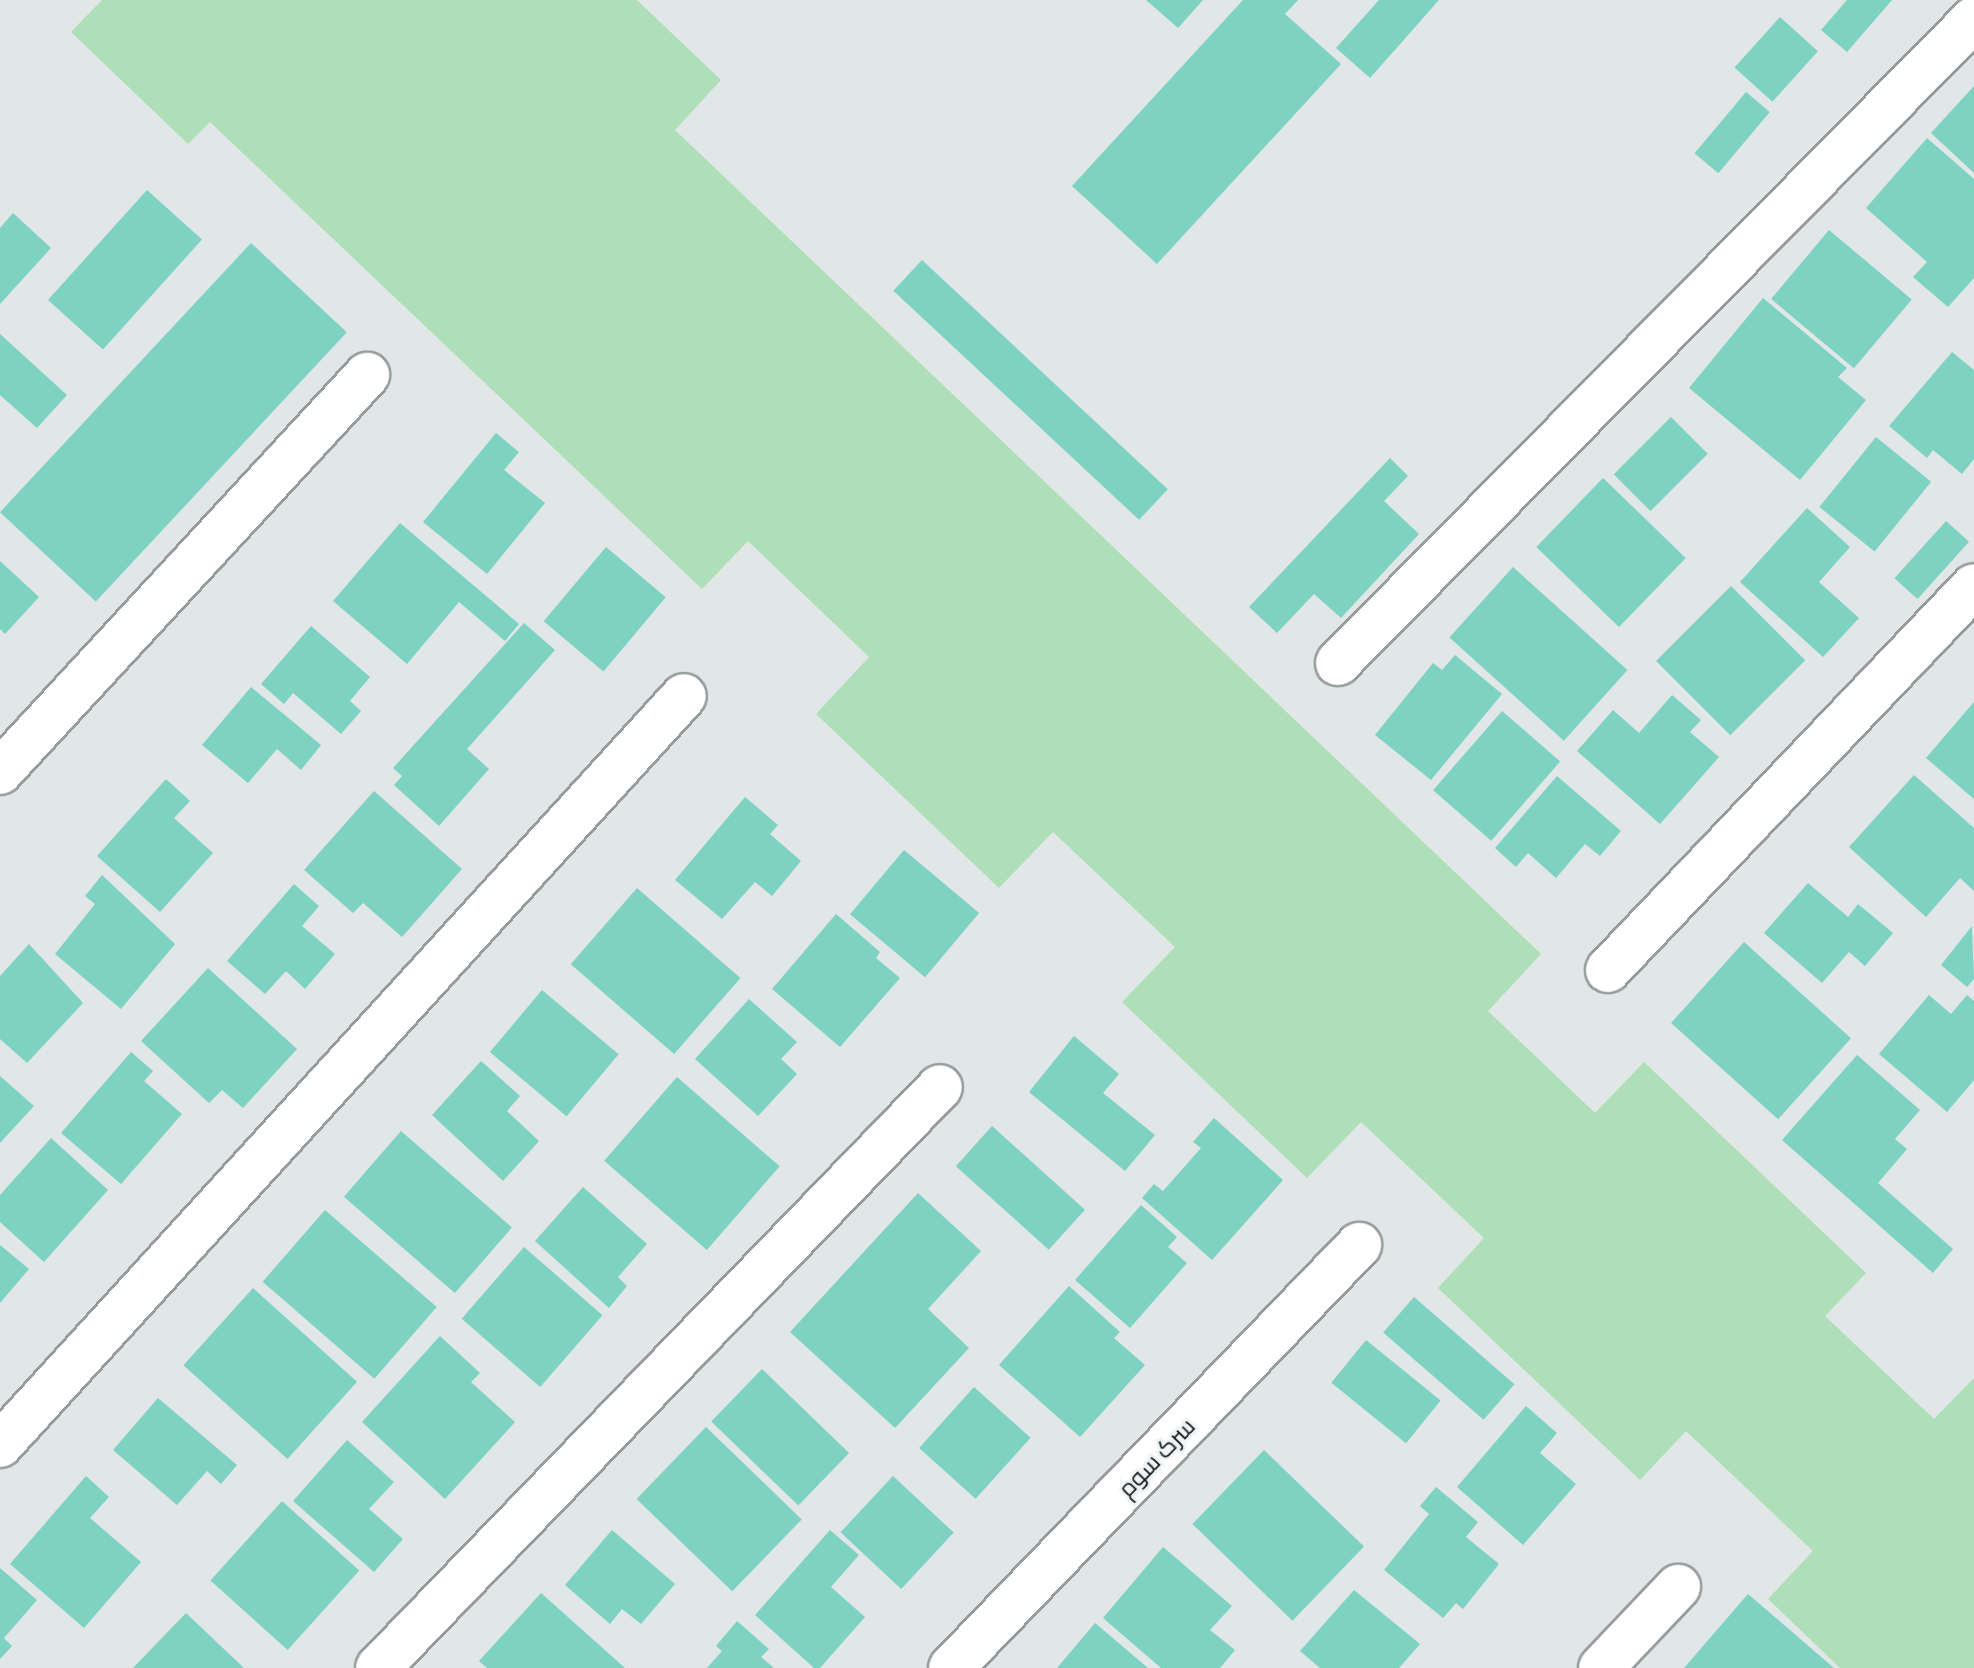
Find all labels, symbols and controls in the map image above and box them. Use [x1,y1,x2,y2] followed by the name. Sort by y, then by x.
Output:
[1110,1410,1200,1502] street label: سرک سوم

